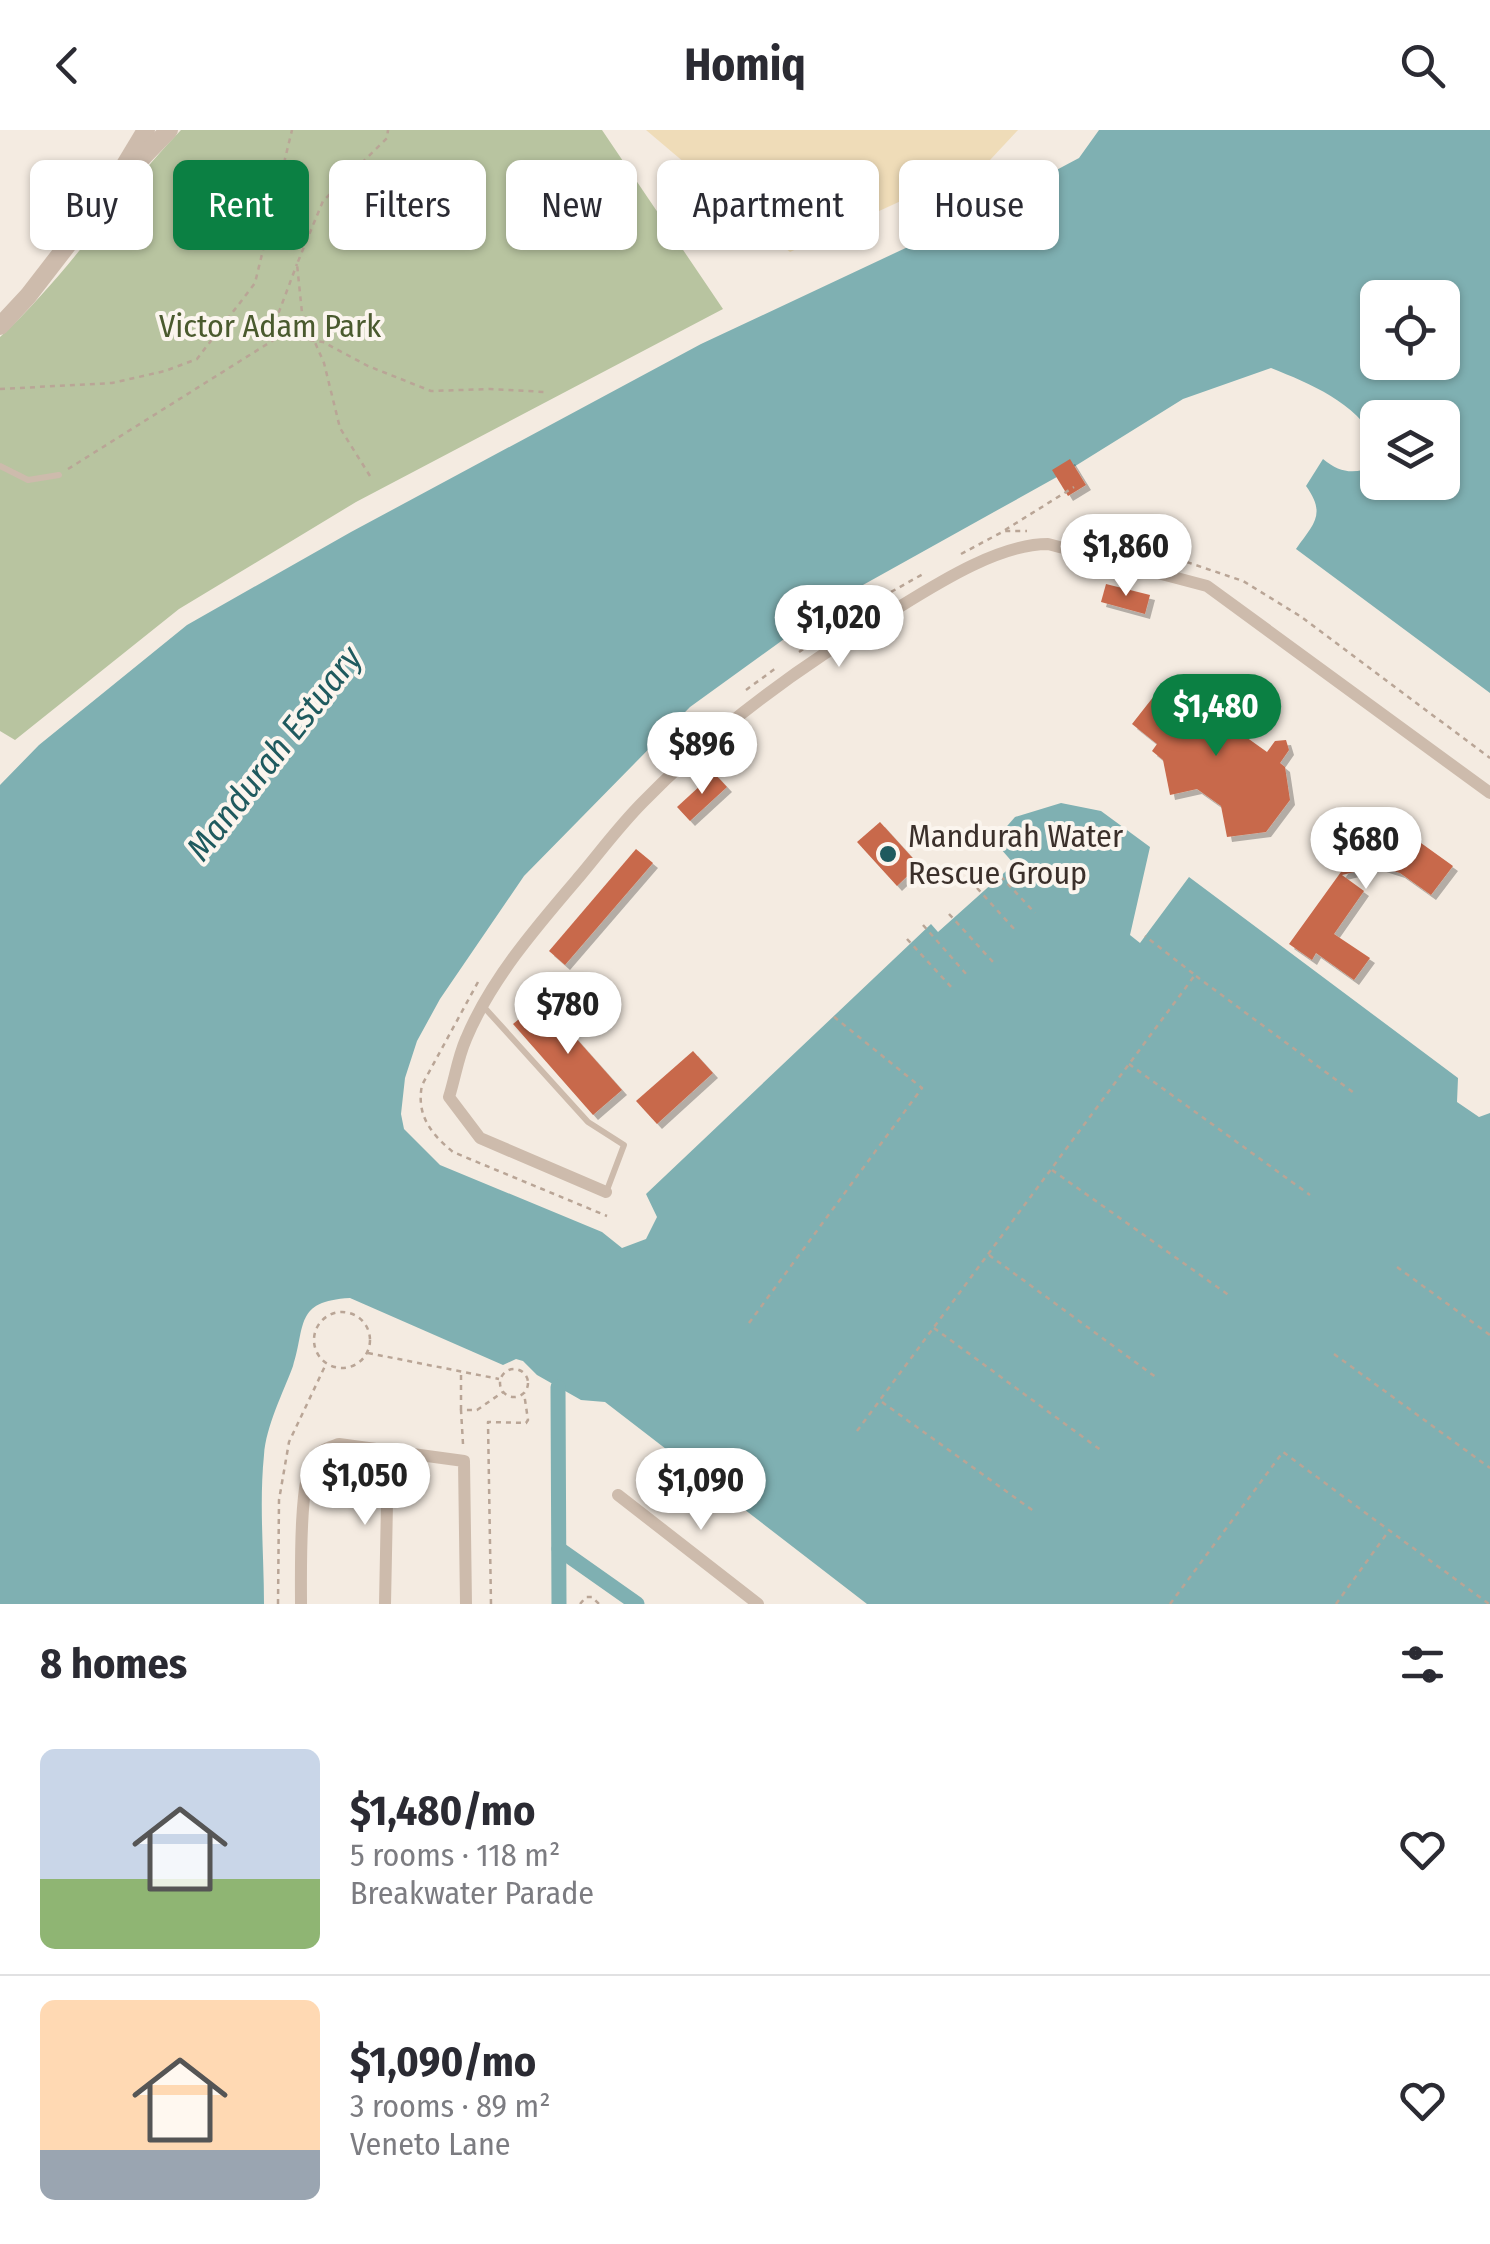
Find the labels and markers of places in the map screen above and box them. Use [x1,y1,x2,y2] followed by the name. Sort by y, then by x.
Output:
[1045,514,1207,599] pin: $1,860
[758,585,920,670] pin: $1,020
[1135,674,1297,759] pin: $1,480
[643,712,761,797] pin: $896
[1307,807,1425,892] pin: $680
[908,817,1123,892] place label: Mandurah Water Rescue Group
[877,843,899,865] marker: Mandurah Water Rescue Group
[509,972,627,1057] pin: $780
[284,1443,446,1528] pin: $1,050
[620,1448,782,1533] pin: $1,090

